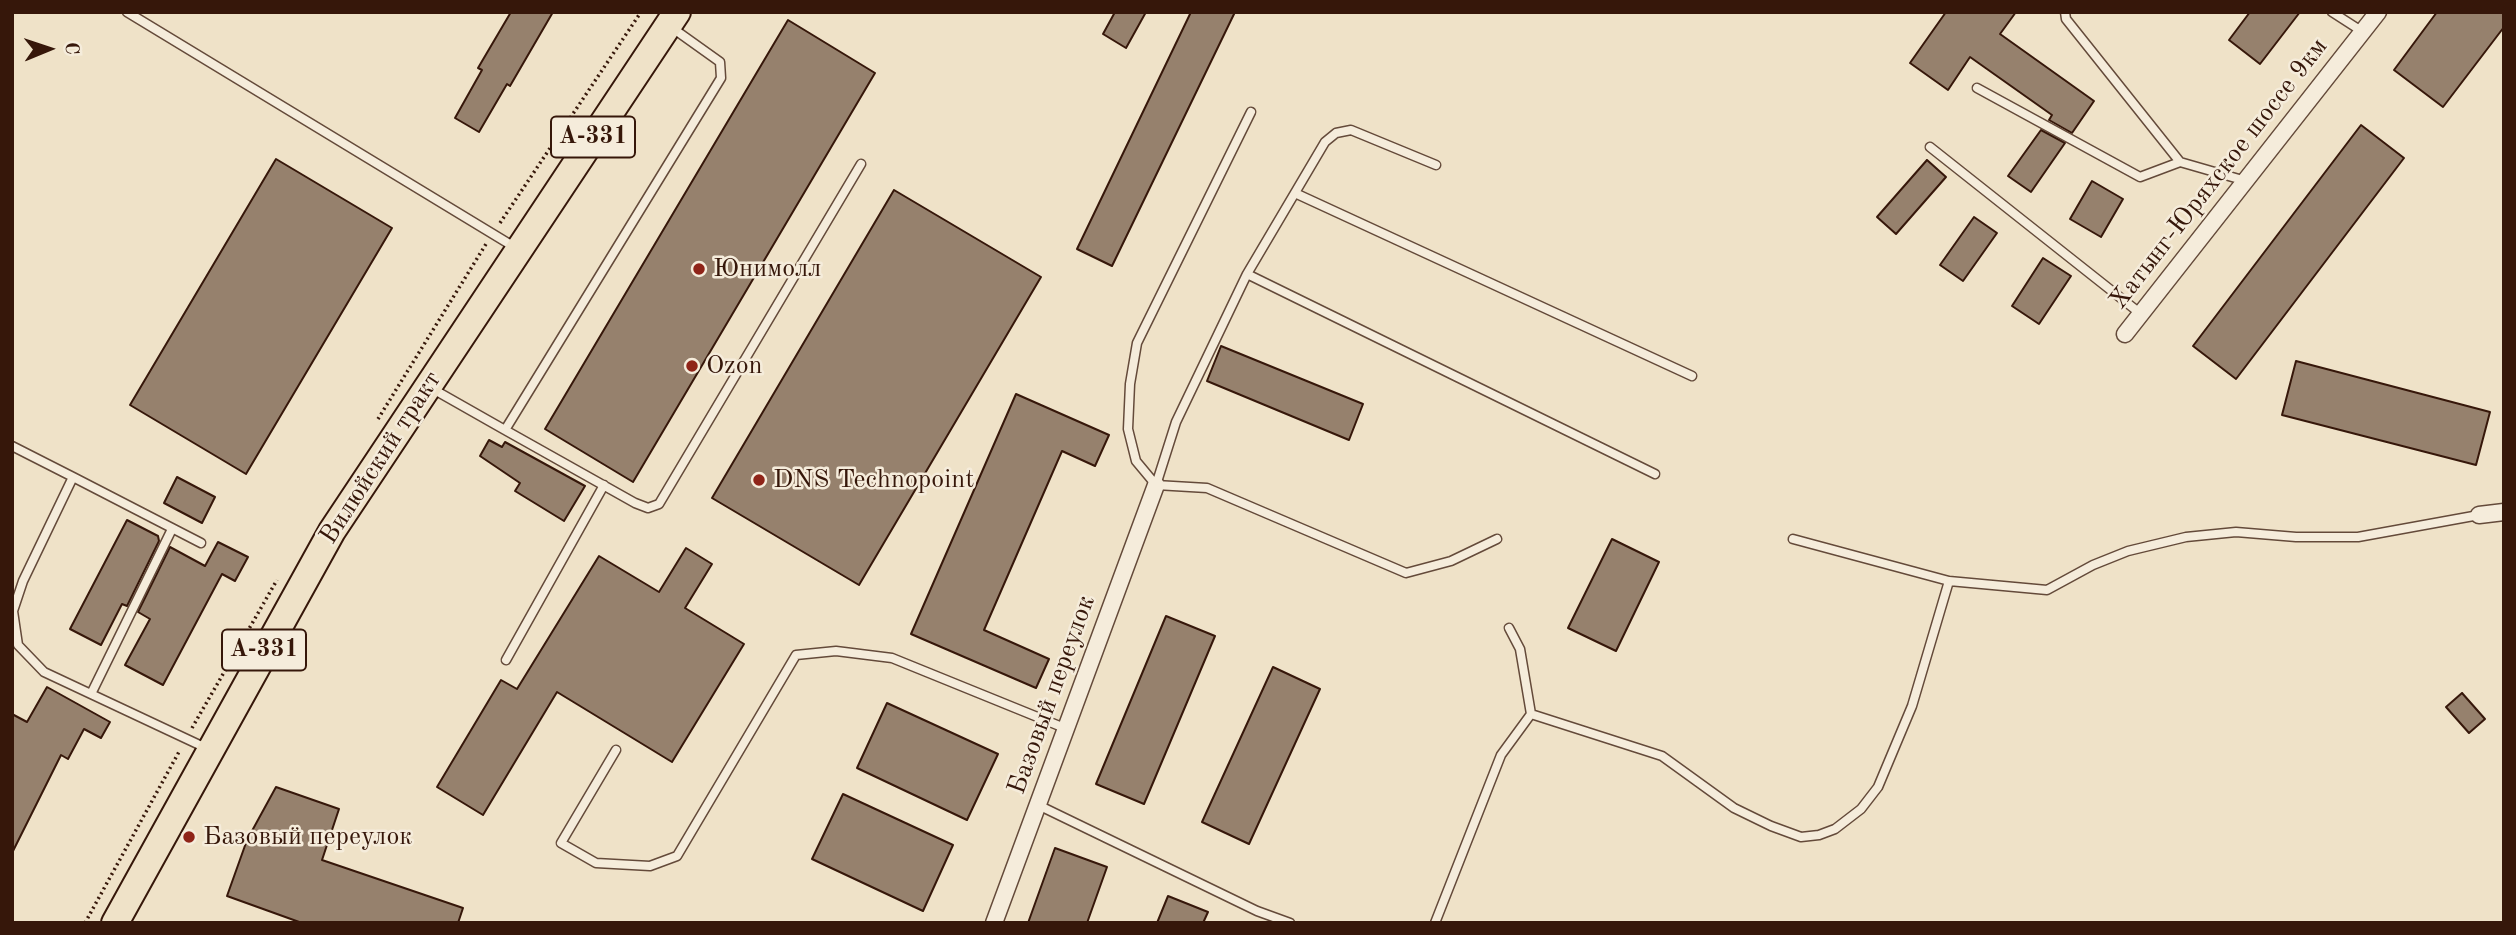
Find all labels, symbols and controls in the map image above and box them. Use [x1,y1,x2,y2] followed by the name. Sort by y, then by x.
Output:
[14,14,84,84] north arrow
[2103,32,2335,316] street label: Хатынг-Юряхское шоссе 9км
[61,42,80,55] text: С
[551,117,635,158] road number: А-331
[713,253,821,285] place label: Юнимолл
[691,261,707,277] marker: Юнимолл
[706,350,763,382] place label: Ozon
[684,358,700,374] marker: Ozon
[313,366,449,550] street label: Вилюйский тракт
[773,464,974,496] place label: DNS Technopoint
[751,472,767,488] marker: DNS Technopoint
[1002,591,1102,799] street label: Базовый переулок
[222,630,306,670] road number: А-331
[203,821,412,853] place label: Базовый переулок
[181,829,197,845] marker: Базовый переулок

